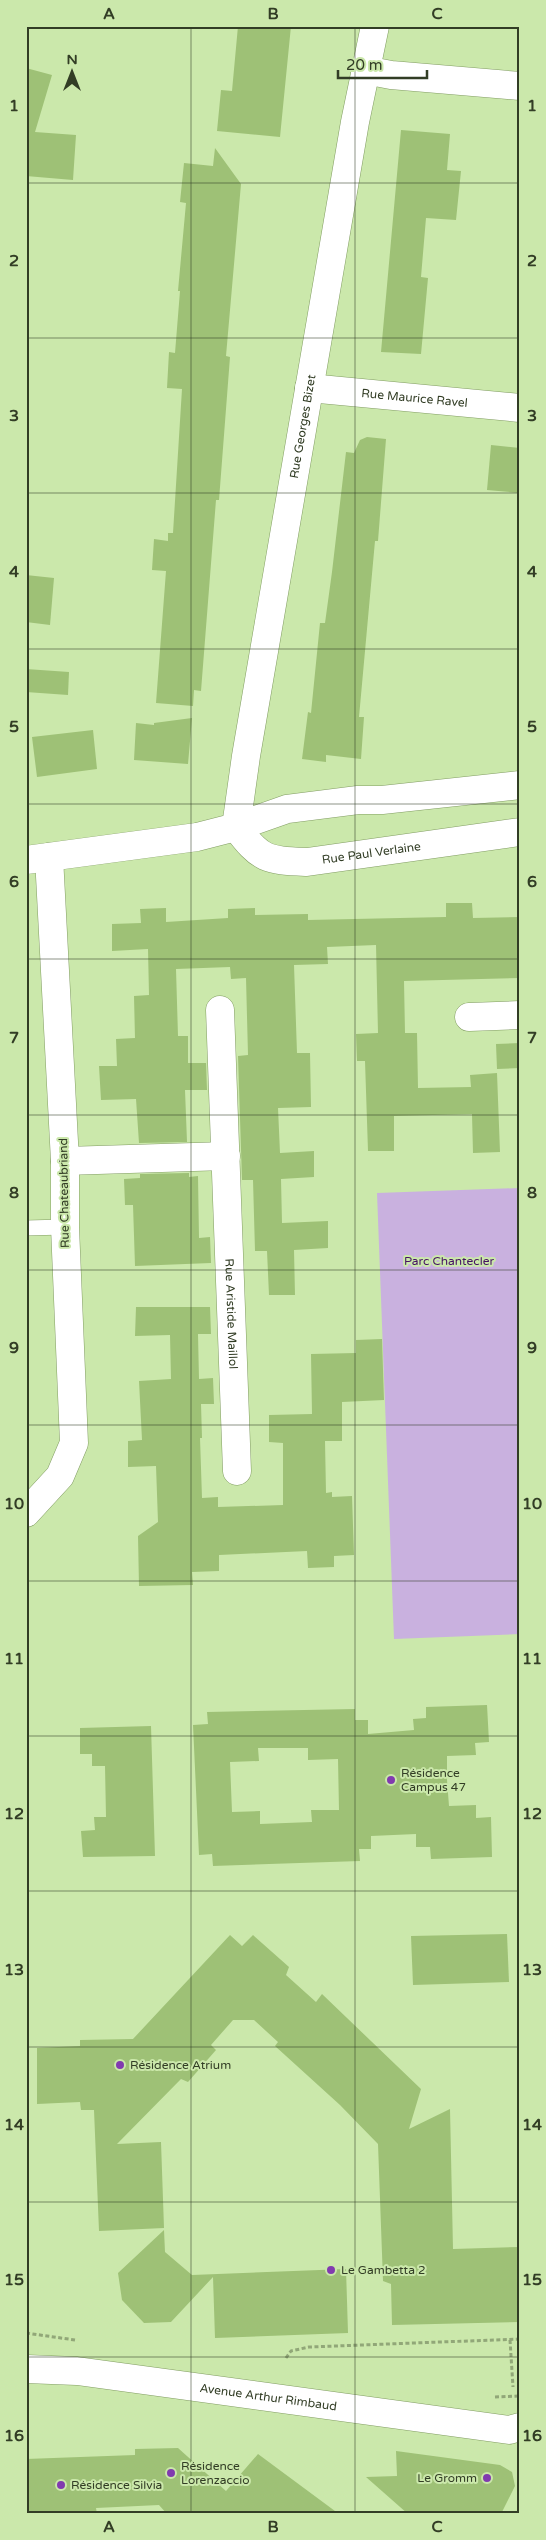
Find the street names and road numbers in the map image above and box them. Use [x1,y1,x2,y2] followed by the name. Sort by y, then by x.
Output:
[287,373,319,480] street label: Rue Georges Bizet
[361,386,468,410] street label: Rue Maurice Ravel
[321,839,422,867] street label: Rue Paul Verlaine
[56,1138,72,1248] street label: Rue Chateaubriand
[222,1258,240,1369] street label: Rue Aristide Maillol
[199,2381,338,2413] street label: Avenue Arthur Rimbaud

